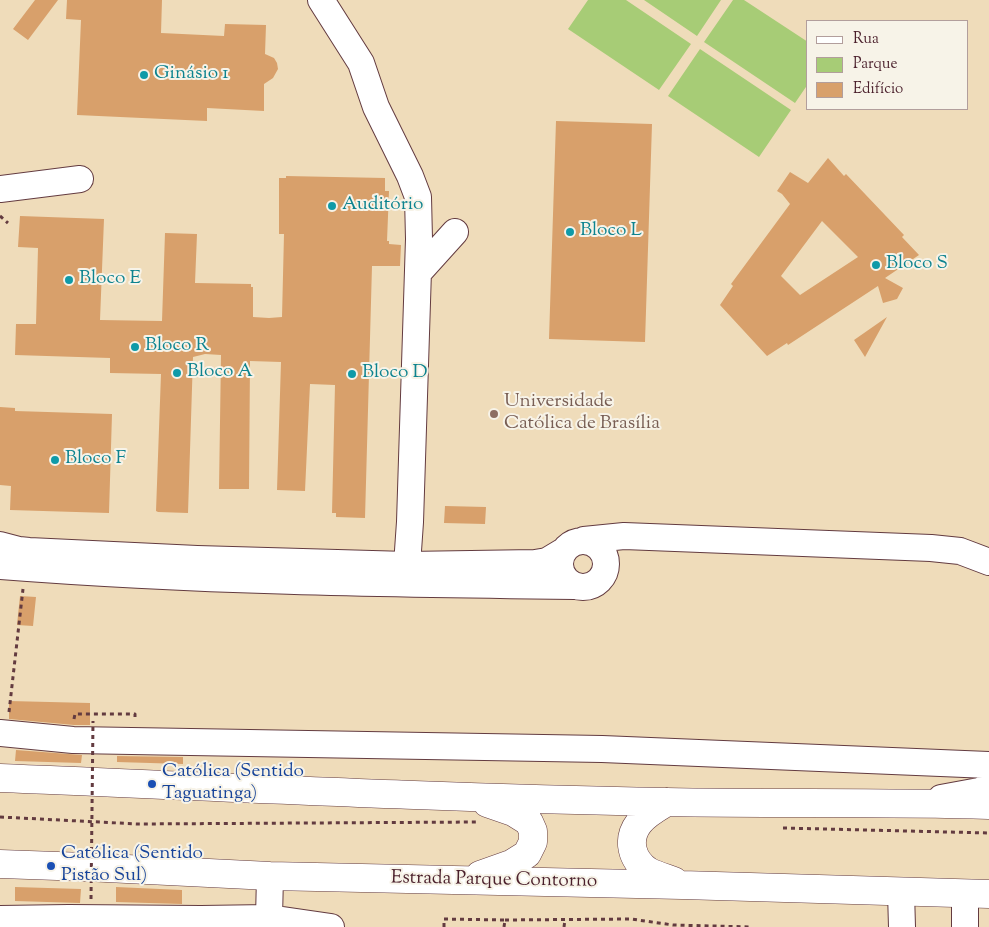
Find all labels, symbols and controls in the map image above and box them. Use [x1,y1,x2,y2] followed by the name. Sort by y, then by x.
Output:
[806,20,969,110] legend
[853,29,879,50] text: Rua
[853,54,897,75] text: Parque
[154,64,229,86] place label: Ginásio 1
[138,69,150,81] marker: Ginásio 1
[853,79,903,100] text: Edifício
[342,195,423,217] place label: Auditório
[326,200,338,212] marker: Auditório
[580,221,642,243] place label: Bloco L
[564,226,576,238] marker: Bloco L
[886,254,948,276] place label: Bloco S
[870,259,882,271] marker: Bloco S
[79,269,141,291] place label: Bloco E
[63,274,75,286] marker: Bloco E
[145,336,209,358] place label: Bloco R
[129,341,141,353] marker: Bloco R
[187,362,253,384] place label: Bloco A
[362,363,427,385] place label: Bloco D
[171,367,183,379] marker: Bloco A
[346,368,358,380] marker: Bloco D
[504,392,660,436] place label: Universidade Católica de Brasília
[488,408,500,420] marker: Universidade Católica de Brasília
[65,449,126,471] place label: Bloco F
[49,454,61,466] marker: Bloco F
[162,762,304,806] place label: Católica (Sentido Taguatinga)
[146,778,158,790] marker: Católica (Sentido Taguatinga)
[61,844,203,888] place label: Católica (Sentido Pistão Sul)
[45,860,57,872] marker: Católica (Sentido Pistão Sul)
[391,868,597,894] street label: Estrada Parque Contorno

